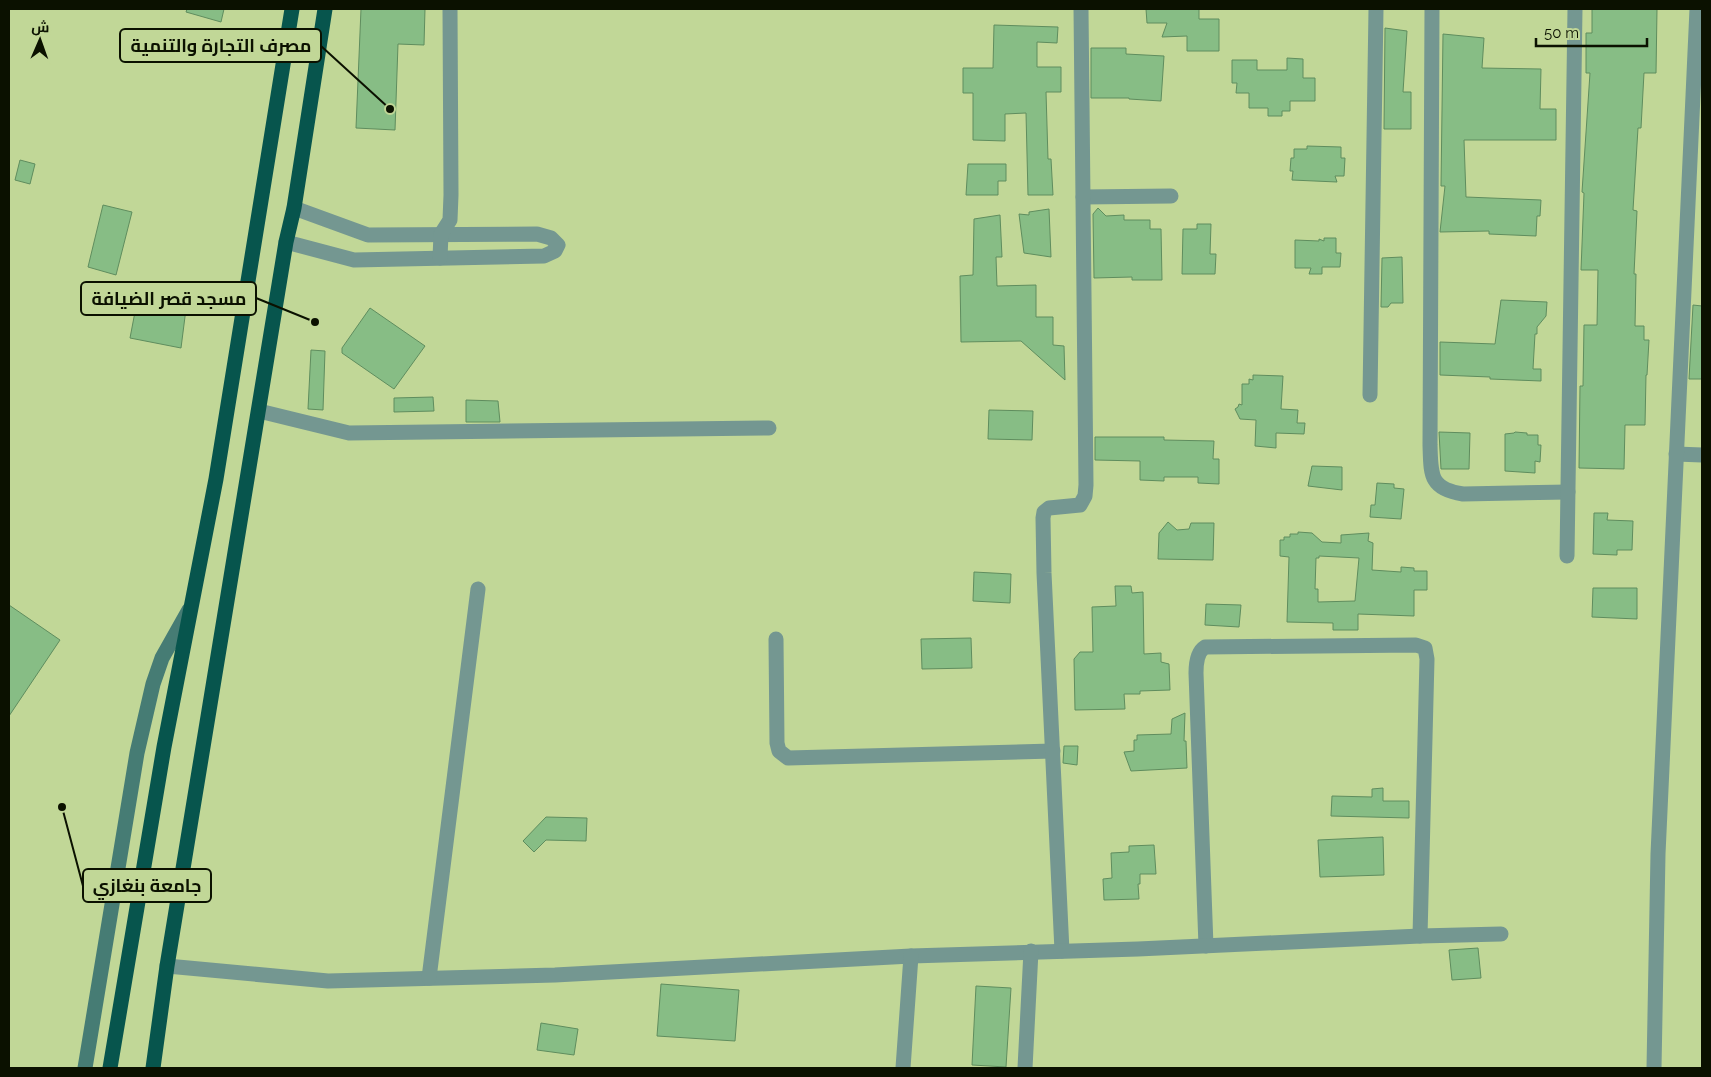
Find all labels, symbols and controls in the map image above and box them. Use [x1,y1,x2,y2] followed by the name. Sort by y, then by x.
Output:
[15,15,65,65] north arrow
[1536,15,1647,47] scale bar
[31,19,50,36] text: ش
[1544,24,1579,42] text: 50 m
[120,29,321,62] callout: مصرف التجارة والتنمية
[131,35,311,57] text: مصرف التجارة والتنمية
[81,282,256,315] callout: مسجد قصر الضيافة
[92,288,246,310] text: مسجد قصر الضيافة
[83,869,211,902] callout: جامعة بنغازي
[93,875,201,900] text: جامعة بنغازي

